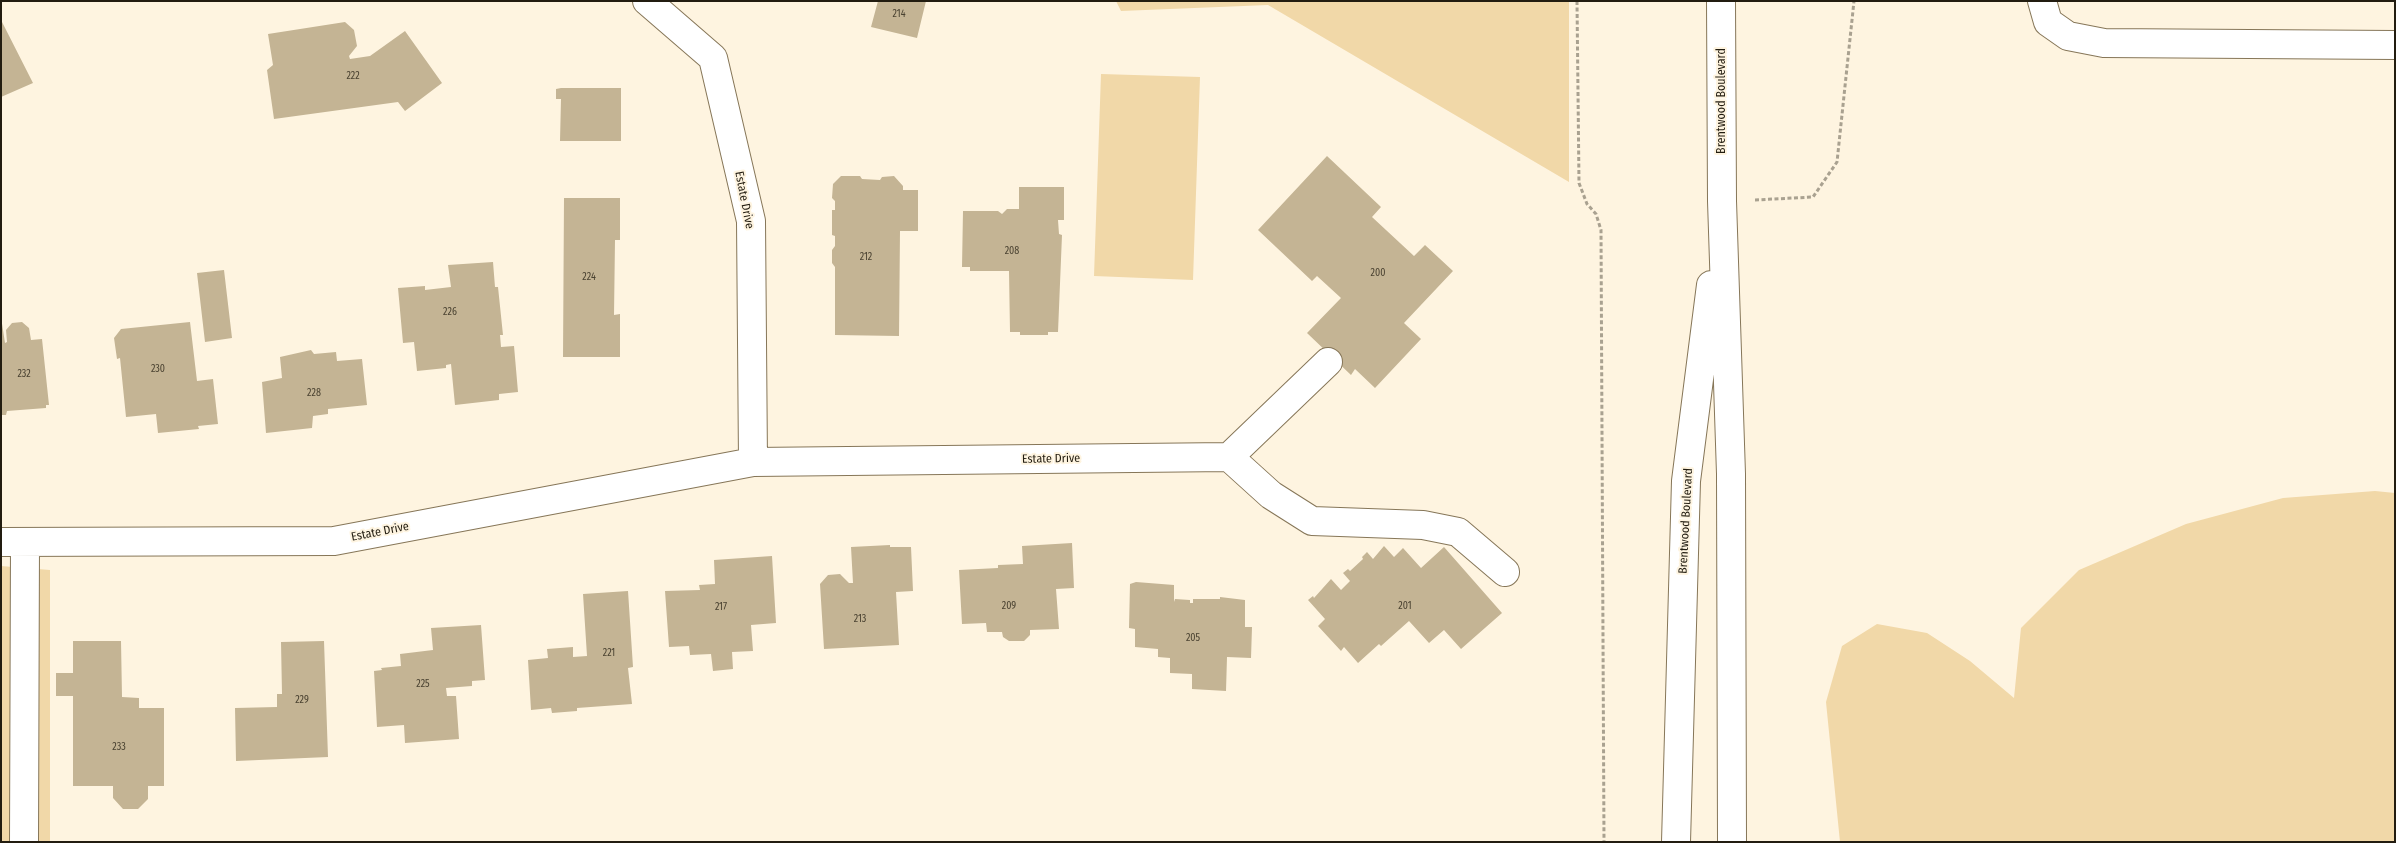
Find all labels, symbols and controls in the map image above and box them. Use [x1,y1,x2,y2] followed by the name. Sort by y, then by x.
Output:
[893,8,905,20] house number: 214
[1715,48,1729,154] street label: Brentwood Boulevard
[346,70,360,82] house number: 222
[731,170,757,230] street label: Estate Drive
[1005,245,1019,257] house number: 208
[860,251,872,263] house number: 212
[1371,267,1385,279] house number: 200
[582,271,596,283] house number: 224
[443,306,457,318] house number: 226
[151,363,165,375] house number: 230
[17,368,31,380] house number: 232
[307,387,321,399] house number: 228
[1022,451,1080,467] street label: Estate Drive
[1676,468,1696,574] street label: Brentwood Boulevard
[350,519,410,545] street label: Estate Drive
[1002,600,1016,612] house number: 209
[1398,600,1412,612] house number: 201
[715,601,727,613] house number: 217
[854,613,866,625] house number: 213
[1186,632,1200,644] house number: 205
[603,647,615,659] house number: 221
[416,678,430,690] house number: 225
[295,694,309,706] house number: 229
[112,741,126,753] house number: 233

